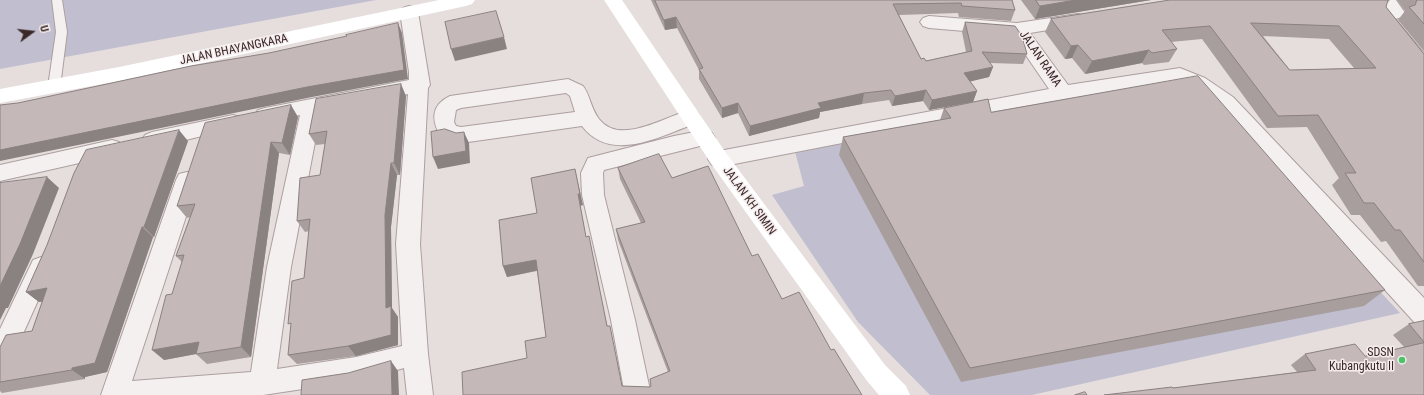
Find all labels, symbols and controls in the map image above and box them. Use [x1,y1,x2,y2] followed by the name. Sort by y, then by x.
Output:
[12,12,52,52] north arrow
[37,24,51,33] text: U
[1016,28,1064,90] street label: JALAN RAMA
[179,32,289,68] street label: JALAN BHAYANGKARA
[719,164,779,238] street label: JALAN KH SIMIN
[1329,346,1394,374] place label: SDSN Kubangkutu II
[1397,355,1407,365] marker: SDSN Kubangkutu II

